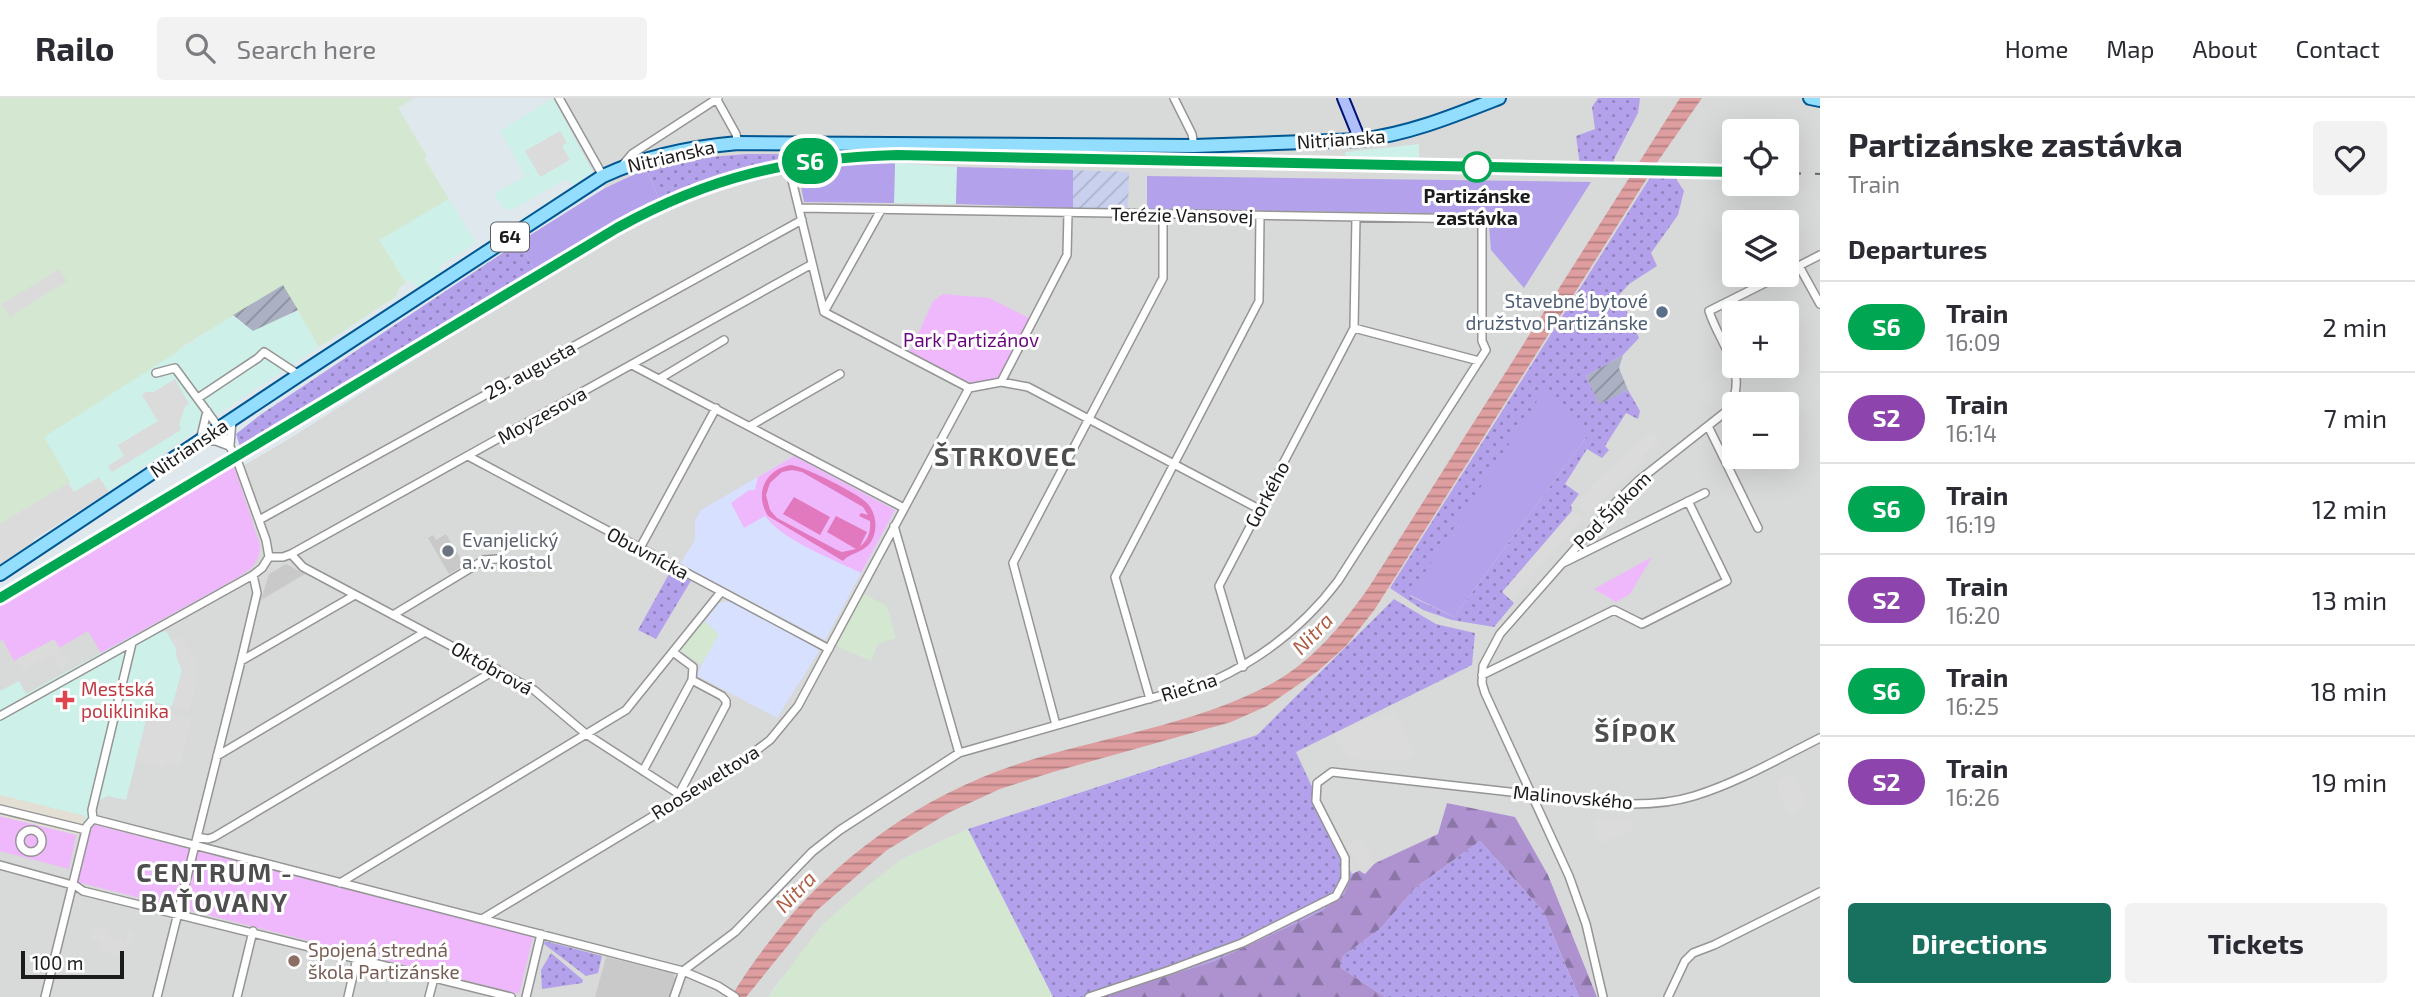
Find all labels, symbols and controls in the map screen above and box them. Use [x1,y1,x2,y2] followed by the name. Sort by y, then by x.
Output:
[157,17,647,80] search box
[35,28,115,68] text: Railo
[181,29,219,67] icon: search
[237,33,376,64] text: Search here
[2005,34,2068,63] text: Home
[2106,34,2154,63] text: Map
[2192,34,2258,63] text: About
[2296,34,2380,63] text: Contact
[1722,119,1799,469] map controls
[1722,119,1799,196] button: locate
[2313,121,2387,195] button: heart
[1296,124,1386,153] street label: Nitrianska
[1848,124,2183,164] text: Partizánske zastávka
[625,134,717,177] street label: Nitrianska
[778,138,842,184] line badge: S6
[796,146,824,175] text: S6
[1462,152,1492,182] marker: Partizánske zastávka
[1848,170,1900,198] text: Train
[1424,184,1531,229] place label: Partizánske zastávka
[1110,202,1254,227] street label: Terézie Vansovej
[1722,210,1799,287] button: layers
[491,222,529,252] road number: 64
[1848,233,1987,264] text: Departures
[1466,289,1648,334] place label: Stavebné bytové družstvo Partizánske
[1946,297,2008,328] text: Train
[1722,301,1799,378] button: +
[1654,304,1670,320] marker: Stavebné bytové družstvo Partizánske
[2322,311,2387,342] text: 2 min
[1872,312,1901,341] text: S6
[903,328,1039,351] park label: Park Partizánov
[1946,328,2001,356] text: 16:09
[480,335,579,404] street label: 29. augusta
[493,381,590,448] street label: Moyzesova
[1946,388,2008,419] text: Train
[1722,392,1799,469] button: −
[2324,402,2387,433] text: 7 min
[1872,403,1901,432] text: S2
[145,413,232,482] street label: Nitrianska
[1946,419,1997,447] text: 16:14
[934,440,1078,471] district label: ŠTRKOVEC
[1240,457,1294,531] street label: Gorkého
[1568,466,1655,553] street label: Pod Šípkom
[1946,479,2008,510] text: Train
[2312,493,2387,524] text: 12 min
[1872,494,1901,523] text: S6
[1946,510,1996,538] text: 16:19
[603,521,693,584] street label: Obuvnícka
[462,528,558,573] place label: Evanjelický a. v. kostol
[440,543,456,559] marker: Evanjelický a. v. kostol
[1946,570,2008,601] text: Train
[2312,584,2387,615] text: 13 min
[1872,585,1901,614] text: S2
[1946,601,2001,629] text: 16:20
[1286,607,1338,659] water label: Nitra
[447,636,537,699] street label: Októbrová
[1946,661,2008,692] text: Train
[1158,667,1220,706] street label: Riečna
[2311,675,2387,706] text: 18 min
[1872,676,1901,705] text: S6
[81,677,169,722] place label: Mestská poliklinika
[55,690,75,710] marker: Mestská poliklinika
[1946,692,1999,720] text: 16:25
[1594,716,1678,747] district label: ŠÍPOK
[647,739,763,824] street label: Rooseweltova
[1946,752,2008,783] text: Train
[2312,766,2387,797] text: 19 min
[1872,767,1901,796] text: S2
[1512,780,1634,813] street label: Malinovského
[1946,783,2000,811] text: 16:26
[136,856,294,917] district label: CENTRUM - BAŤOVANY
[769,865,821,917] water label: Nitra
[1848,903,2111,983] button: Directions
[2125,903,2387,983] button: Tickets
[308,938,460,983] place label: Spojená stredná škola Partizánske
[21,948,124,980] scale bar
[32,951,83,974] text: 100 m
[286,953,302,969] marker: Spojená stredná škola Partizánske

